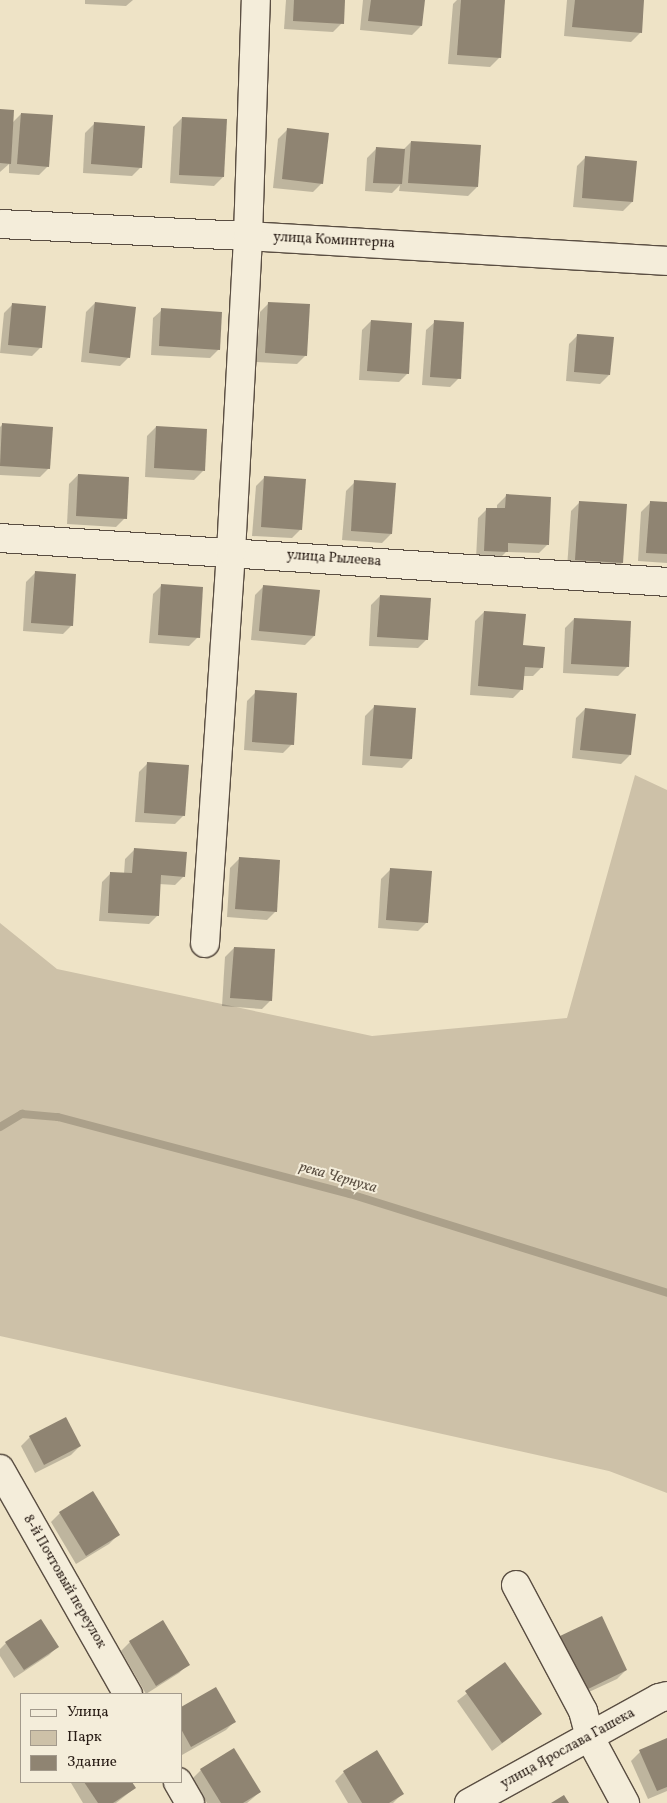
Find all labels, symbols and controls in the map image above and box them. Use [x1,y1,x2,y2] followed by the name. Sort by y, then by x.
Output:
[273,229,395,253] street label: улица Коминтерна
[286,547,382,571] street label: улица Рылеева
[297,1158,379,1198] water label: река Чернуха
[19,1512,109,1652] street label: 8-й Почтовый переулок
[20,1693,182,1783] legend
[67,1702,109,1723] text: Улица
[498,1705,638,1793] street label: улица Ярослава Гашека
[67,1727,102,1748] text: Парк
[67,1752,117,1773] text: Здание

